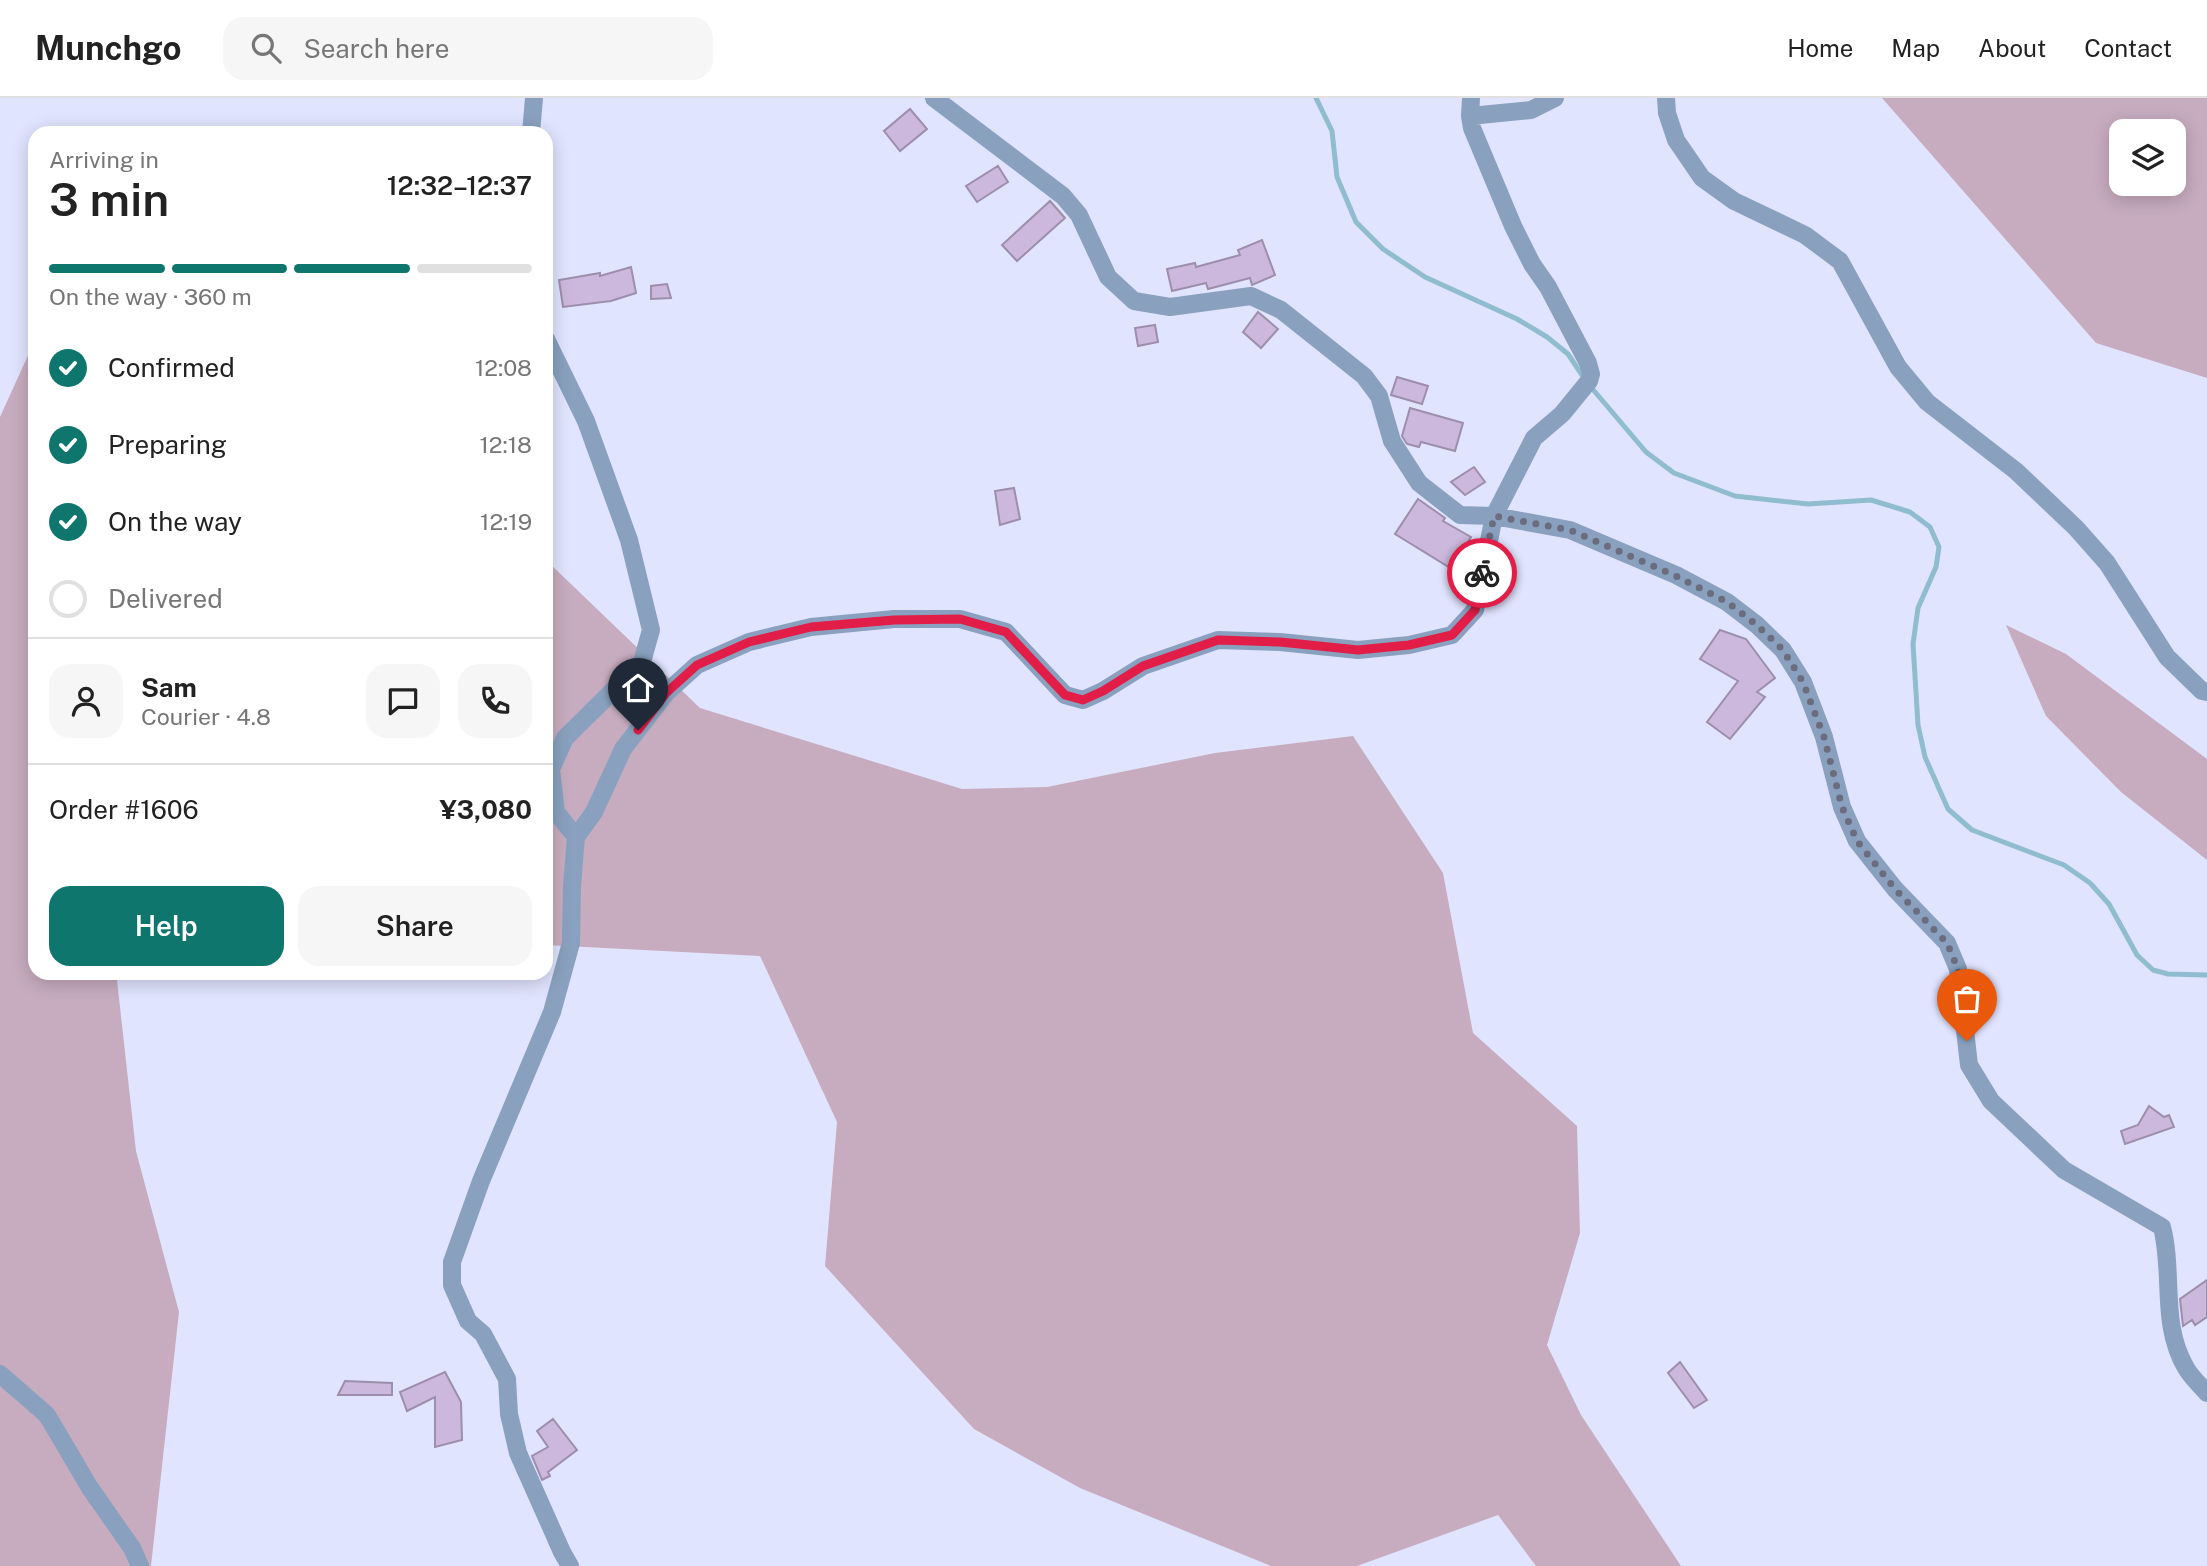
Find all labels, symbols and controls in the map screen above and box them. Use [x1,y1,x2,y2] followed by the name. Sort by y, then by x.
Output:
[223,17,713,80] search box
[35,29,181,67] text: Munchgo
[247,29,285,67] icon: search
[303,33,449,64] text: Search here
[1787,34,1853,62] text: Home
[1891,34,1940,62] text: Map
[1978,34,2046,62] text: About
[2084,34,2172,62] text: Contact
[2109,119,2186,196] map controls
[2109,119,2186,196] button: layers
[49,146,159,173] text: Arriving in
[387,170,532,201] text: 12:32–12:37
[49,172,169,226] text: 3 min
[49,283,252,310] text: On the way · 360 m
[49,349,87,387] icon: check
[108,352,235,383] text: Confirmed
[475,354,532,381] text: 12:08
[49,426,87,464] icon: check
[108,429,227,460] text: Preparing
[479,431,532,458] text: 12:18
[49,503,87,541] icon: check
[108,506,242,537] text: On the way
[480,508,532,535] text: 12:19
[1447,538,1517,608] courier
[1463,554,1501,592] icon: bike
[108,583,223,614] text: Delivered
[608,658,668,730] pin
[49,664,123,738] button: person
[366,664,440,738] button: chat
[458,664,532,738] button: phone
[619,669,657,707] icon: home
[141,672,197,703] text: Sam
[141,703,271,730] text: Courier · 4.8
[49,794,199,825] text: Order #1606
[440,794,532,825] text: ¥3,080
[49,886,284,966] button: Help
[298,886,532,966] button: Share
[1937,969,1997,1041] pin
[1948,980,1986,1018] icon: bag

